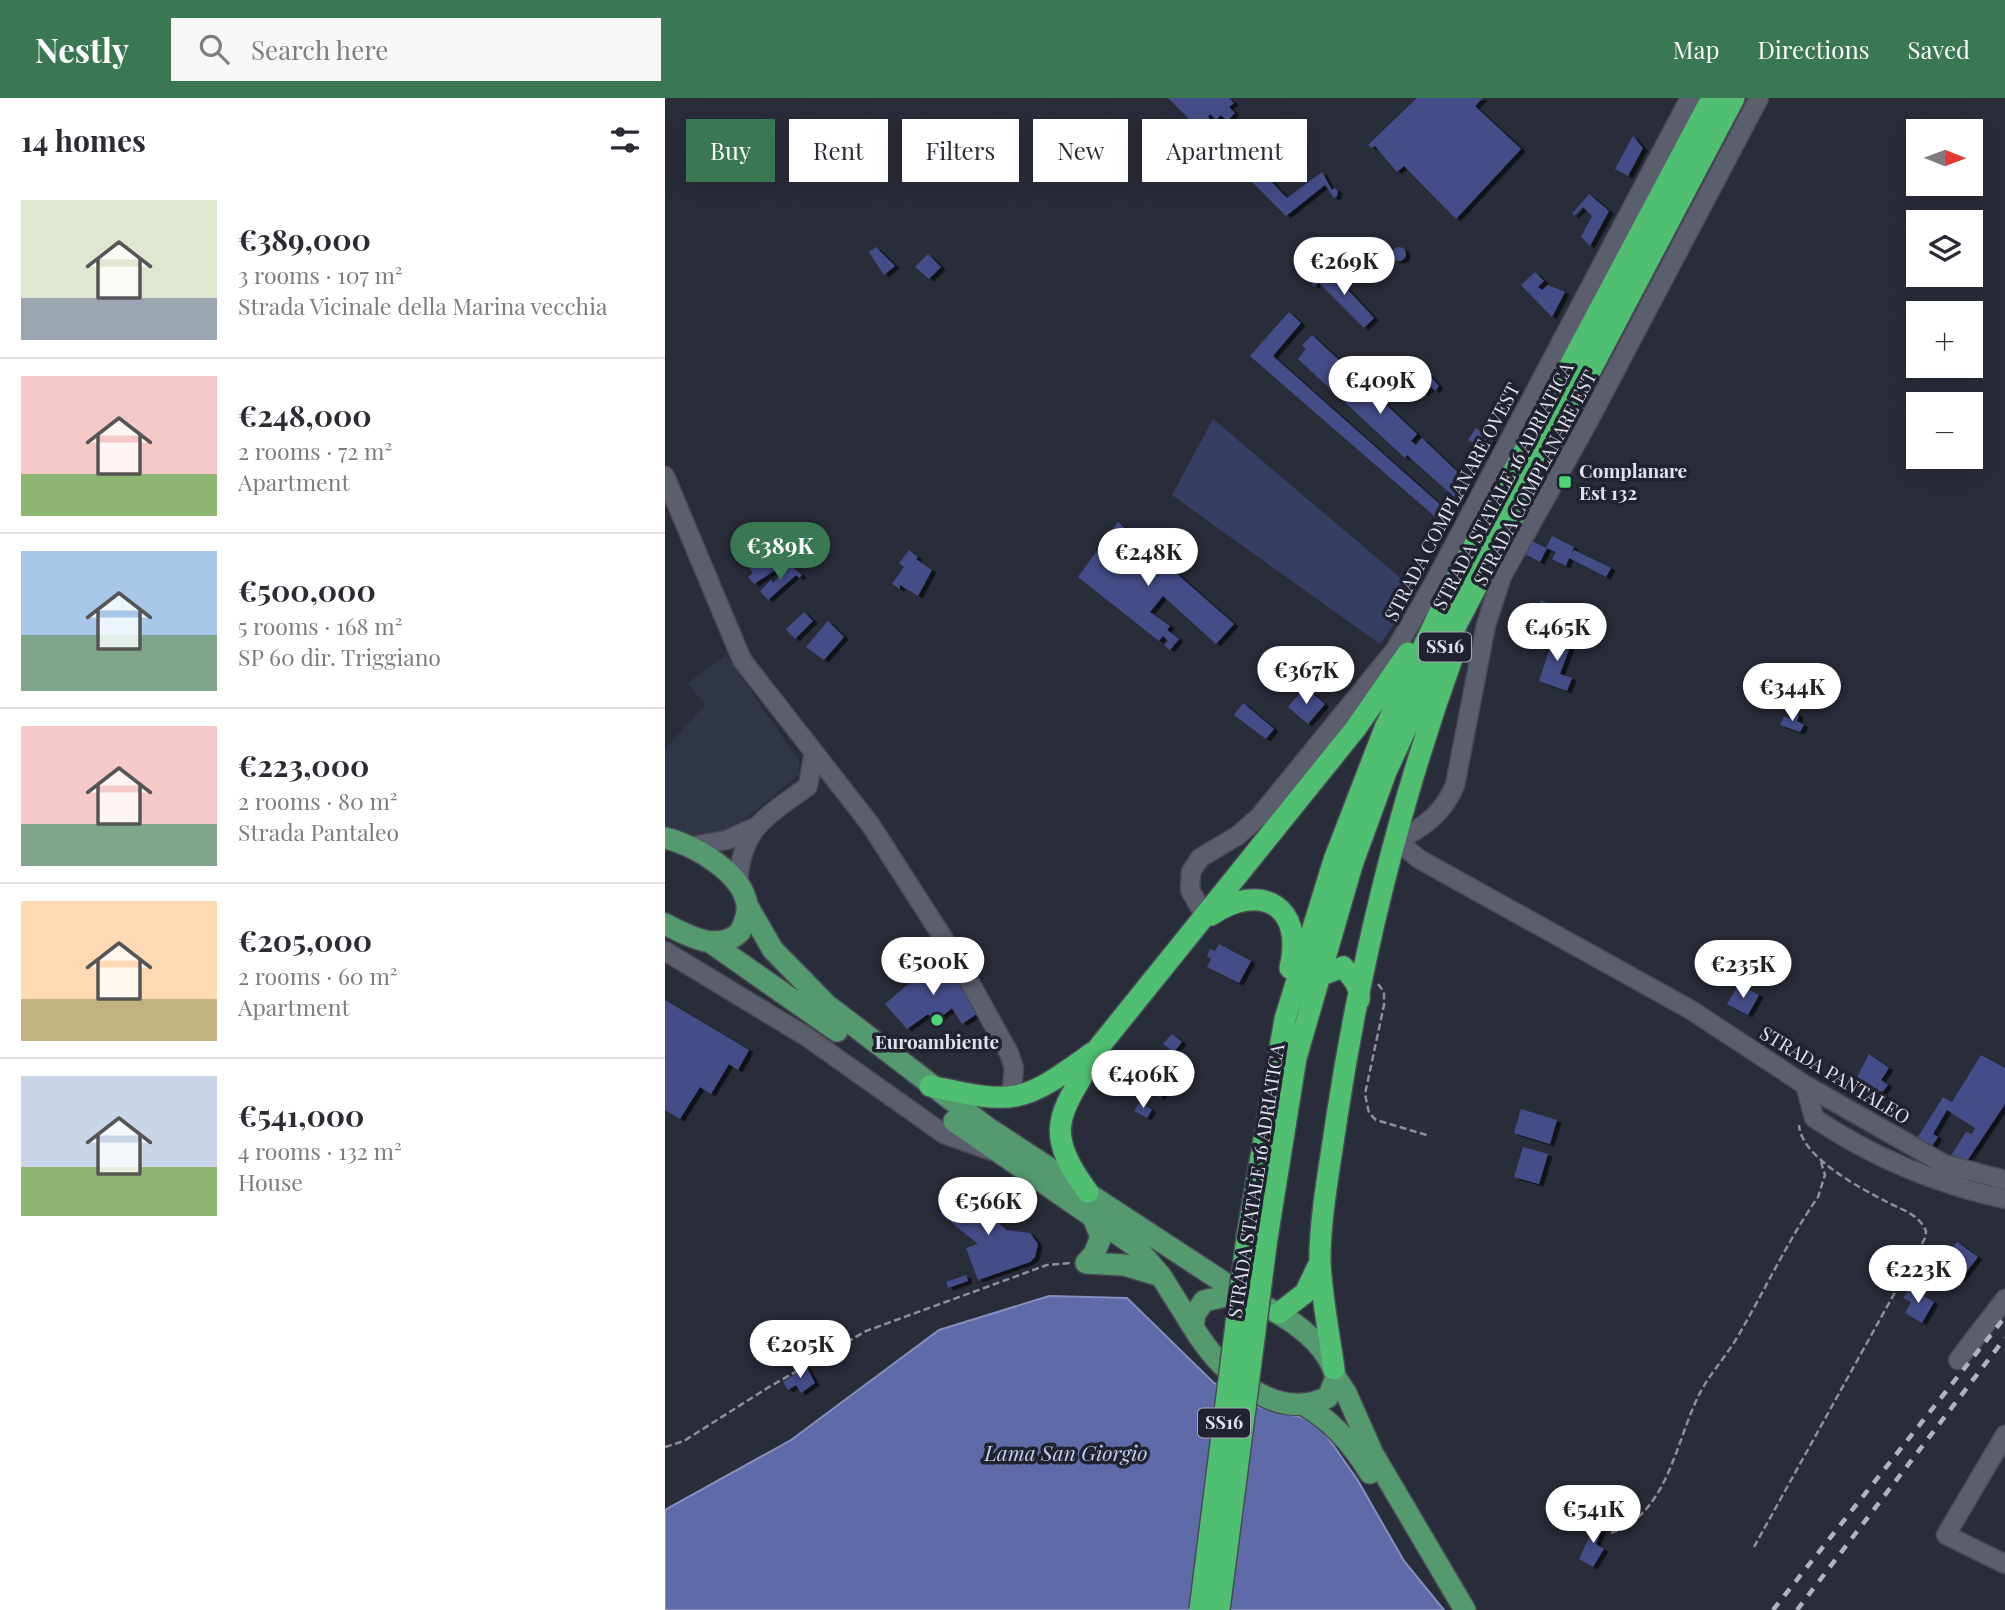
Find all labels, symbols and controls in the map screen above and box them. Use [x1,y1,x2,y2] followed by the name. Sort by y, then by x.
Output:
[171,18,661,81] search box
[35,27,129,71] text: Nestly
[195,30,233,68] icon: search
[251,32,389,67] text: Search here
[1673,33,1719,65] text: Map
[1757,33,1870,65] text: Directions
[1908,33,1970,65] text: Saved
[686,119,775,182] chip: Buy
[789,119,888,182] chip: Rent
[902,119,1019,182] chip: Filters
[1033,119,1128,182] chip: New
[1142,119,1307,182] chip: Apartment
[1906,119,1983,196] north arrow
[1906,119,1983,469] map controls
[21,120,146,160] text: 14 homes
[606,121,644,159] icon: filters
[1906,210,1983,287] button: layers
[238,219,371,259] text: €389,000
[77,228,161,312] icon: home
[1295,238,1393,297] pin: €269K
[1310,244,1378,275] text: €269K
[238,259,403,290] text: 3 rooms · 107 m²
[238,290,607,321] text: Strada Vicinale della Marina vecchia
[1906,301,1983,378] button: +
[1331,356,1429,416] pin: €409K
[1426,356,1579,614] street label: STRADA STATALE 16 ADRIATICA
[1345,363,1415,394] text: €409K
[1466,365,1602,590] street label: STRADA COMPLANARE EST
[1377,378,1525,625] street label: STRADA COMPLANARE OVEST
[1906,392,1983,469] button: −
[238,395,372,435] text: €248,000
[77,404,161,488] icon: home
[238,435,392,466] text: 2 rooms · 72 m²
[1579,457,1687,505] place label: Complanare Est 132
[238,466,350,497] text: Apartment
[1557,474,1573,490] marker: Complanare Est 132
[731,522,829,582] pin: €389K
[1099,528,1197,588] pin: €248K
[746,529,814,560] text: €389K
[1114,535,1182,566] text: €248K
[238,570,376,610] text: €500,000
[77,579,161,663] icon: home
[1508,603,1606,663] pin: €465K
[238,610,402,641] text: 5 rooms · 168 m²
[1524,610,1590,641] text: €465K
[1419,632,1471,662] road number: SS16
[238,641,441,672] text: SP 60 dir. Triggiano
[1257,646,1355,706] pin: €367K
[1273,653,1339,684] text: €367K
[1743,664,1841,723] pin: €344K
[1759,670,1825,701] text: €344K
[238,745,369,785] text: €223,000
[77,754,161,838] icon: home
[238,785,398,816] text: 2 rooms · 80 m²
[238,816,399,847] text: Strada Pantaleo
[238,920,372,960] text: €205,000
[77,929,161,1013] icon: home
[884,937,982,997] pin: €500K
[1694,940,1792,1000] pin: €235K
[897,944,969,975] text: €500K
[1711,947,1775,978] text: €235K
[238,960,398,991] text: 2 rooms · 60 m²
[238,991,350,1022] text: Apartment
[929,1012,945,1028] marker: Euroambiente
[1756,1019,1915,1129] street label: STRADA PANTALEO
[875,1028,999,1054] place label: Euroambiente
[1220,1041,1290,1320] street label: STRADA STATALE 16 ADRIATICA
[1094,1051,1192,1110] pin: €406K
[1107,1057,1179,1088] text: €406K
[238,1095,364,1135] text: €541,000
[77,1104,161,1188] icon: home
[238,1135,402,1166] text: 4 rooms · 132 m²
[238,1166,303,1197] text: House
[939,1178,1037,1237] pin: €566K
[954,1184,1022,1215] text: €566K
[1869,1246,1967,1305] pin: €223K
[1885,1252,1951,1283] text: €223K
[751,1320,849,1380] pin: €205K
[766,1327,834,1358] text: €205K
[1198,1408,1250,1438] road number: SS16
[983,1438,1148,1466] water label: Lama San Giorgio
[1544,1486,1642,1545] pin: €541K
[1562,1492,1624,1523] text: €541K

